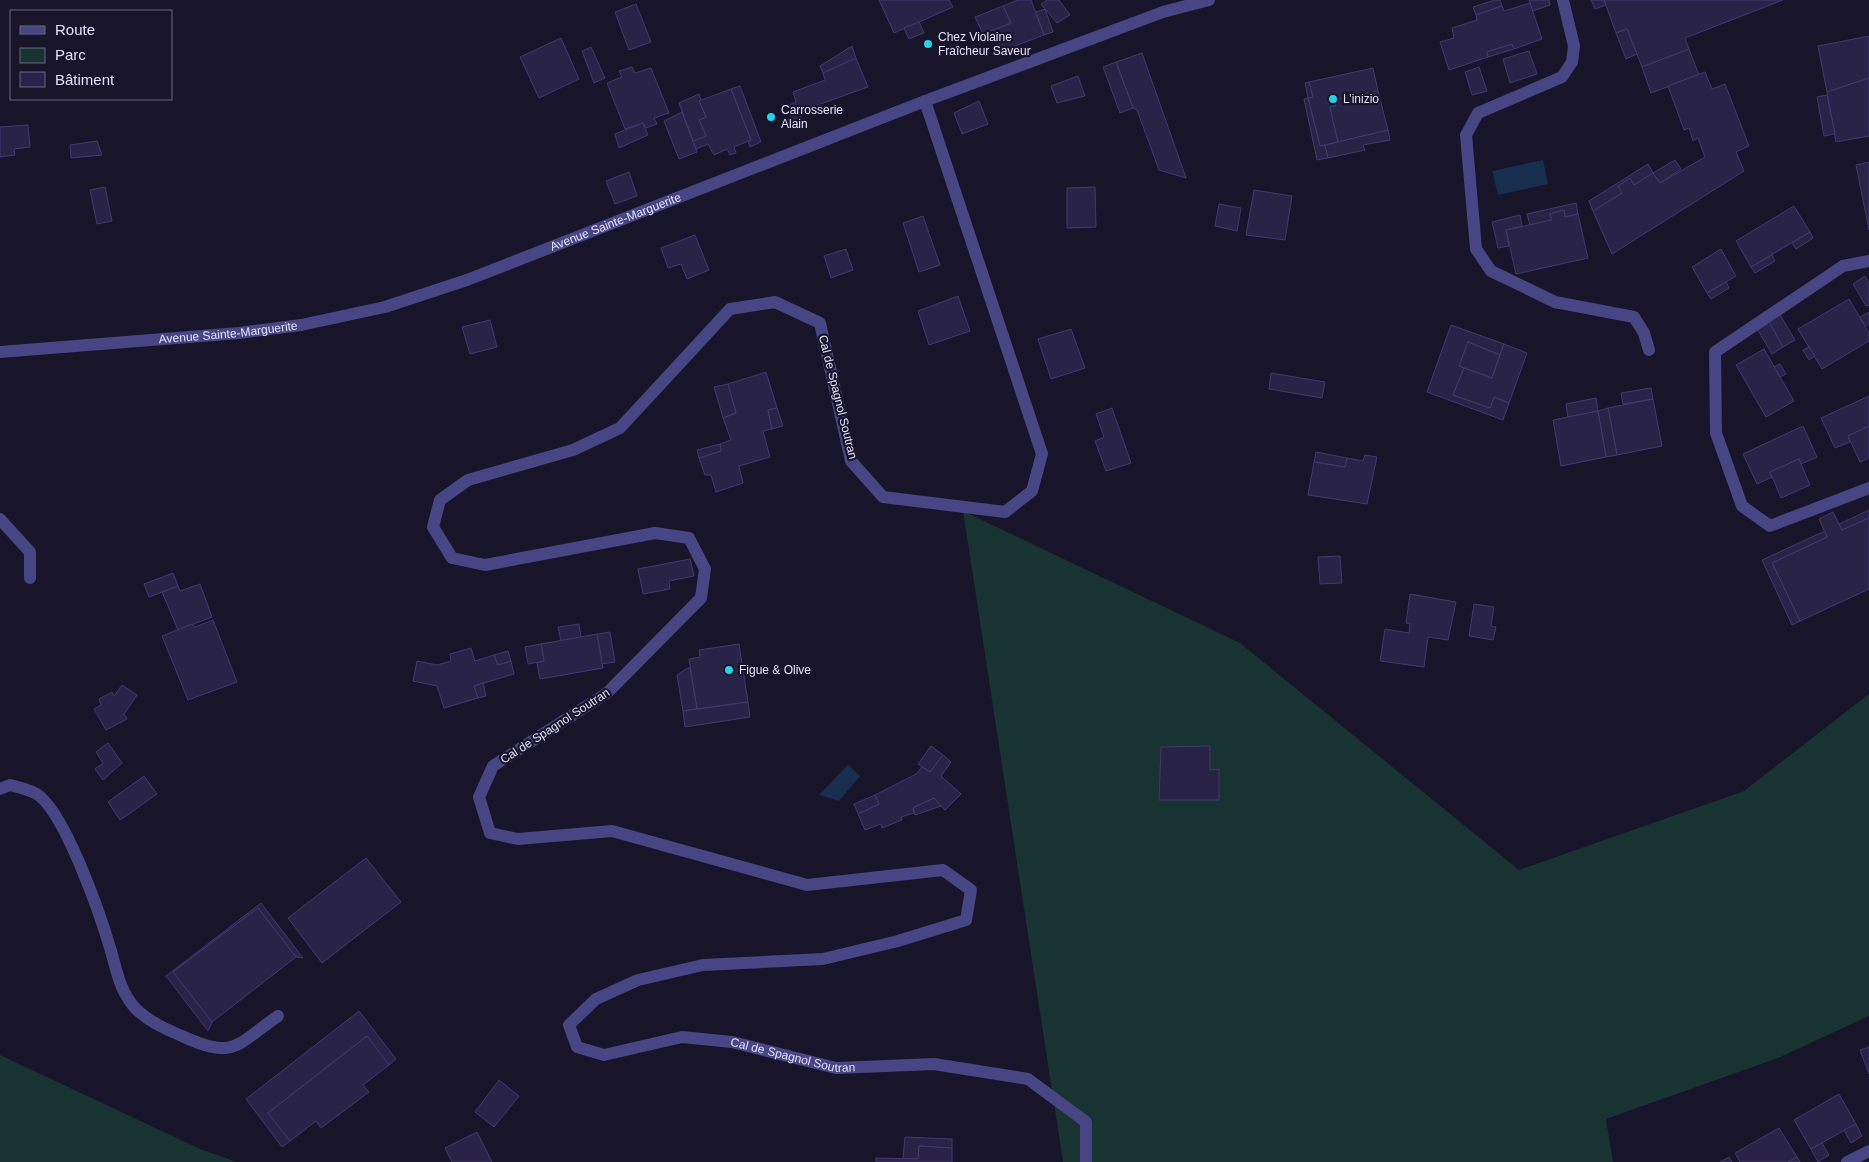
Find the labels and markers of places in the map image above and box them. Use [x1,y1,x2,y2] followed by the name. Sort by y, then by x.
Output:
[938,30,1031,58] place label: Chez Violaine Fraîcheur Saveur
[922,38,934,50] marker: Chez Violaine Fraîcheur Saveur
[1343,92,1379,106] place label: L’inizio
[1327,93,1339,105] marker: L’inizio
[781,103,843,131] place label: Carrosserie Alain
[765,111,777,123] marker: Carrosserie Alain
[739,663,811,677] place label: Figue & Olive
[723,664,735,676] marker: Figue & Olive

